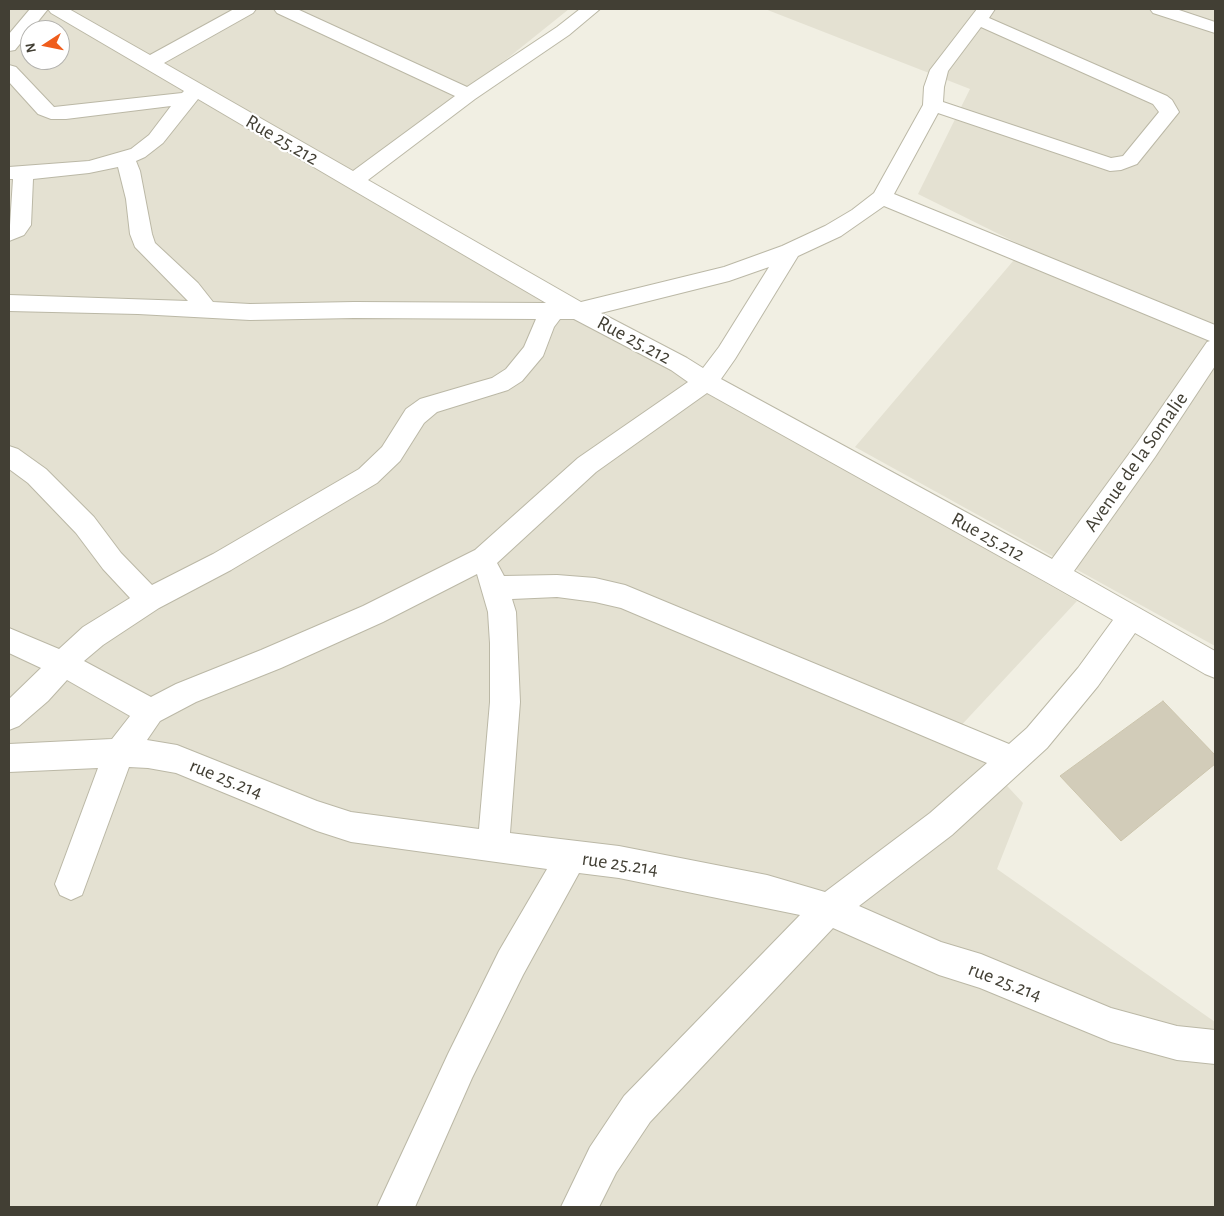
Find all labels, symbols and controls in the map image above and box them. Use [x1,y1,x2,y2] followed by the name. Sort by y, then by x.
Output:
[20,20,70,70] north arrow
[23,42,39,54] text: N
[241,109,323,171] street label: Rue 25.212
[593,311,675,369] street label: Rue 25.212
[1079,388,1193,536] street label: Avenue de la Somalie
[947,507,1029,567] street label: Rue 25.212
[186,753,266,805] street label: rue 25.214
[580,847,660,881] street label: rue 25.214
[965,957,1045,1007] street label: rue 25.214

